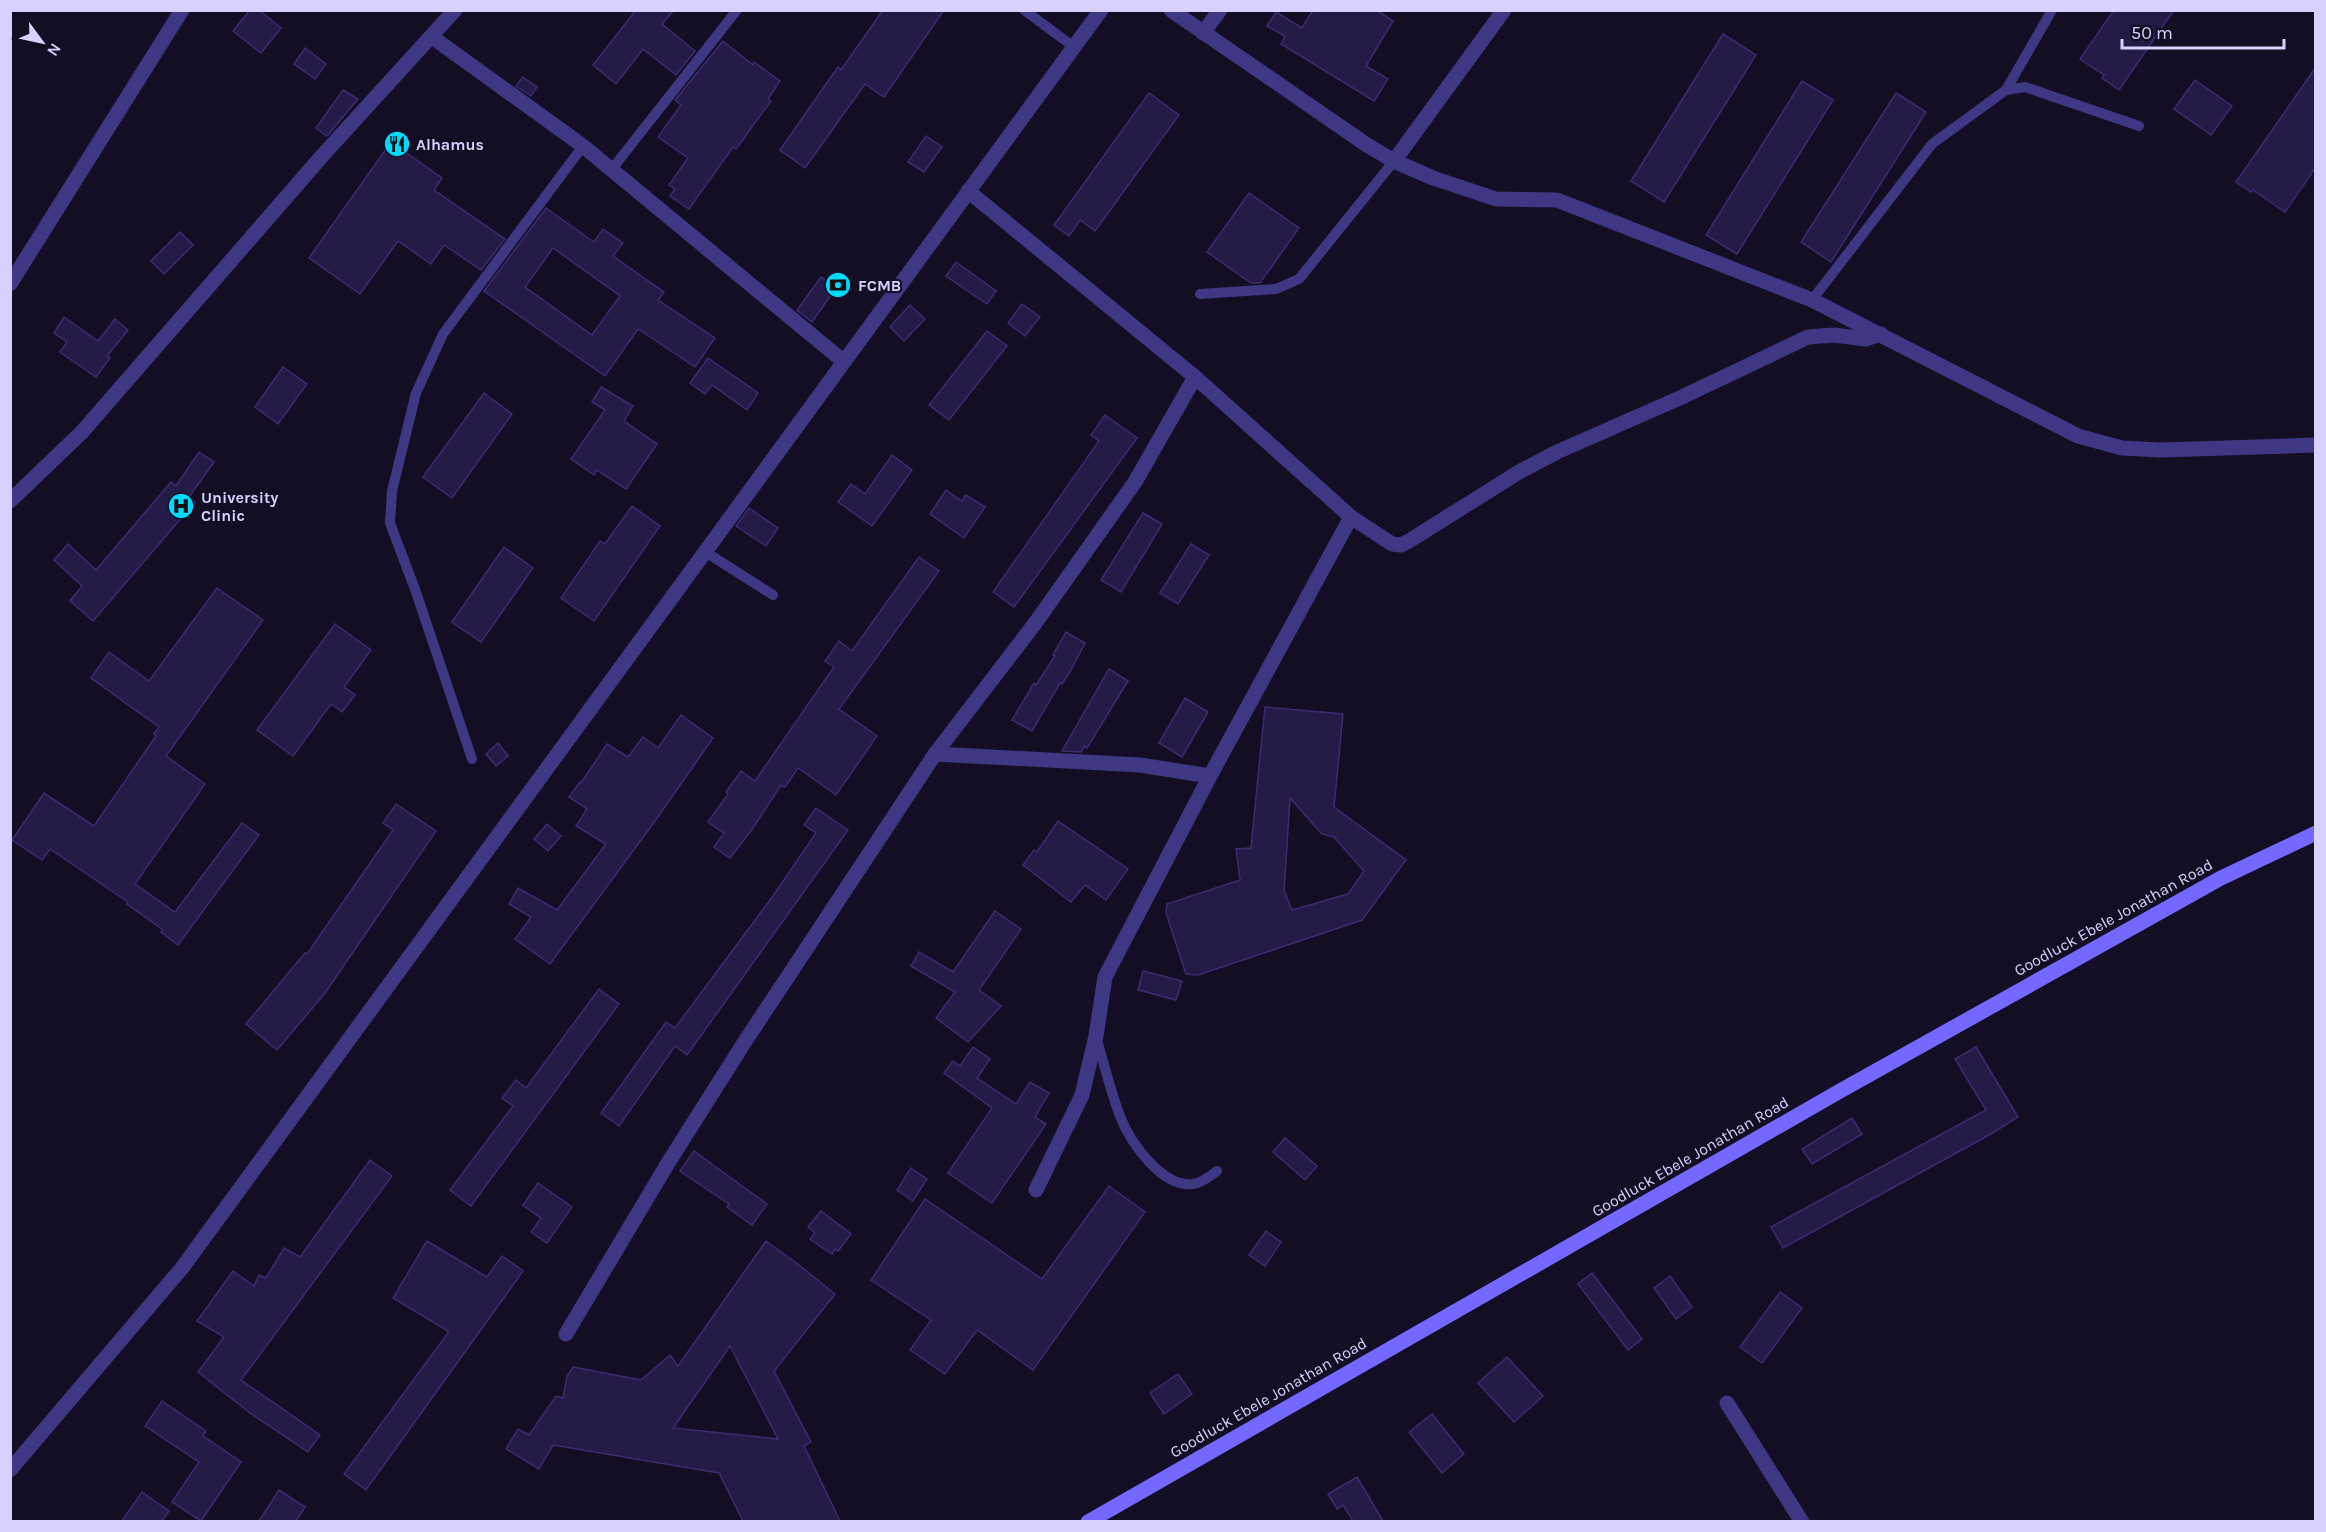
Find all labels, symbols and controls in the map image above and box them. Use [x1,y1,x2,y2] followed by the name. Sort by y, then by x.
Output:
[12,12,72,72] north arrow
[2122,12,2284,50] scale bar
[2131,22,2173,44] text: 50 m
[43,40,65,60] text: N
[382,129,412,159] restaurant icon: Alhamus
[416,135,484,154] place label: Alhamus
[823,270,853,300] bank icon: FCMB
[858,276,901,295] place label: FCMB
[201,488,278,525] place label: University Clinic
[166,491,196,521] hospital icon: University Clinic
[2011,855,2216,980] street label: Goodluck Ebele Jonathan Road
[1588,1092,1792,1221] street label: Goodluck Ebele Jonathan Road
[1166,1333,1370,1462] street label: Goodluck Ebele Jonathan Road

